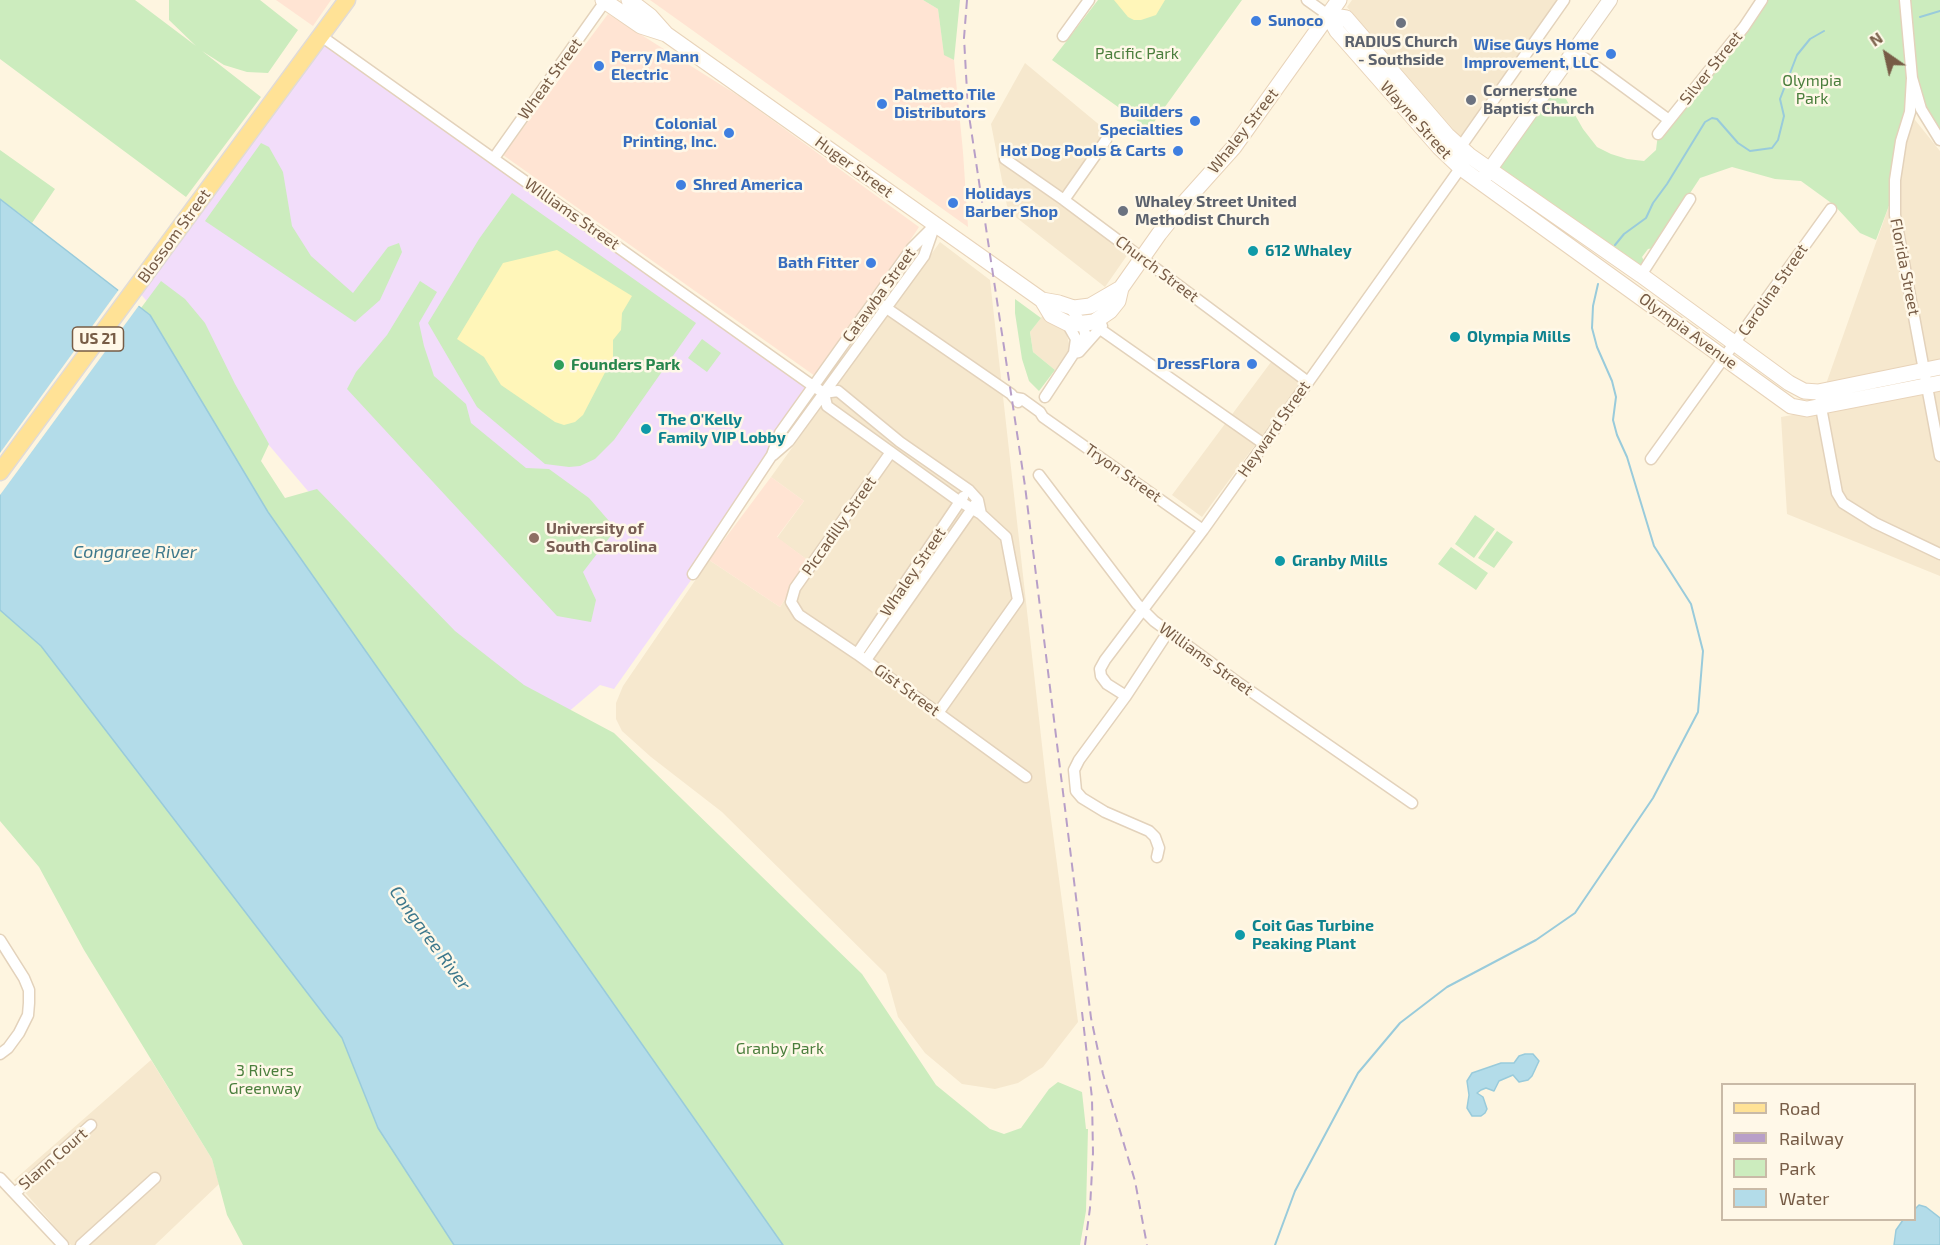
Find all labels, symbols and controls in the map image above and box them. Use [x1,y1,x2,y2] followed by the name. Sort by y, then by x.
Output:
[1268,11,1323,31] place label: Sunoco
[1249,14,1263,28] marker: Sunoco
[1394,16,1408,30] marker: RADIUS Church - Southside
[1856,24,1916,84] north arrow
[1676,27,1746,109] street label: Silver Street
[1866,28,1886,50] text: N
[1344,32,1458,70] place label: RADIUS Church - Southside
[514,35,586,123] street label: Wheat Street
[1464,35,1599,73] place label: Wise Guys Home Improvement, LLC
[1095,44,1179,64] park label: Pacific Park
[611,47,699,85] place label: Perry Mann Electric
[1604,47,1618,61] marker: Wise Guys Home Improvement, LLC
[592,59,606,73] marker: Perry Mann Electric
[1782,71,1842,109] park label: Olympia Park
[1376,77,1456,163] street label: Wayne Street
[1483,81,1594,119] place label: Cornerstone Baptist Church
[1204,84,1282,178] street label: Whaley Street
[894,85,996,123] place label: Palmetto Tile Distributors
[1464,93,1478,107] marker: Cornerstone Baptist Church
[875,97,889,111] marker: Palmetto Tile Distributors
[1100,102,1183,140] place label: Builders Specialties
[623,114,717,152] place label: Colonial Printing, Inc.
[1188,114,1202,128] marker: Builders Specialties
[722,126,736,140] marker: Colonial Printing, Inc.
[811,132,897,202] street label: Huger Street
[1000,141,1166,161] place label: Hot Dog Pools & Carts
[1171,144,1185,158] marker: Hot Dog Pools & Carts
[521,174,623,254] street label: Williams Street
[693,175,803,195] place label: Shred America
[674,178,688,192] marker: Shred America
[965,184,1058,222] place label: Holidays Barber Shop
[134,185,214,287] street label: Blossom Street
[1135,192,1297,230] place label: Whaley Street United Methodist Church
[946,196,960,210] marker: Holidays Barber Shop
[1116,204,1130,218] marker: Whaley Street United Methodist Church
[1886,217,1924,317] street label: Florida Street
[1112,232,1202,306] street label: Church Street
[1734,240,1812,340] street label: Carolina Street
[1265,241,1352,261] place label: 612 Whaley
[838,244,920,346] street label: Catawba Street
[1246,244,1260,258] marker: 612 Whaley
[778,253,859,273] place label: Bath Fitter
[864,256,878,270] marker: Bath Fitter
[1635,289,1741,373] street label: Olympia Avenue
[72,327,124,351] road number: US 21
[1467,327,1571,347] place label: Olympia Mills
[1448,330,1462,344] marker: Olympia Mills
[1157,354,1240,374] place label: DressFlora
[571,355,680,375] place label: Founders Park
[1245,357,1259,371] marker: DressFlora
[552,358,566,372] marker: Founders Park
[1234,377,1314,481] street label: Heyward Street
[658,410,786,448] place label: The O'Kelly Family VIP Lobby
[639,422,653,436] marker: The O'Kelly Family VIP Lobby
[1081,440,1165,506] street label: Tryon Street
[798,473,880,579] street label: Piccadilly Street
[546,519,657,557] place label: University of South Carolina
[876,524,950,620] street label: Whaley Street
[527,531,541,545] marker: University of South Carolina
[73,541,197,563] water label: Congaree River
[1292,551,1388,571] place label: Granby Mills
[1273,554,1287,568] marker: Granby Mills
[1155,618,1257,700] street label: Williams Street
[871,660,943,720] street label: Gist Street
[385,882,475,994] water label: Congaree River
[1252,916,1374,954] place label: Coit Gas Turbine Peaking Plant
[1233,928,1247,942] marker: Coit Gas Turbine Peaking Plant
[736,1039,824,1059] park label: Granby Park
[228,1061,302,1099] park label: 3 Rivers Greenway
[1721,1083,1916,1221] legend
[1779,1097,1820,1119] text: Road
[15,1124,91,1194] street label: Slann Court
[1779,1127,1844,1149] text: Railway
[1779,1157,1816,1179] text: Park
[1779,1187,1829,1209] text: Water

